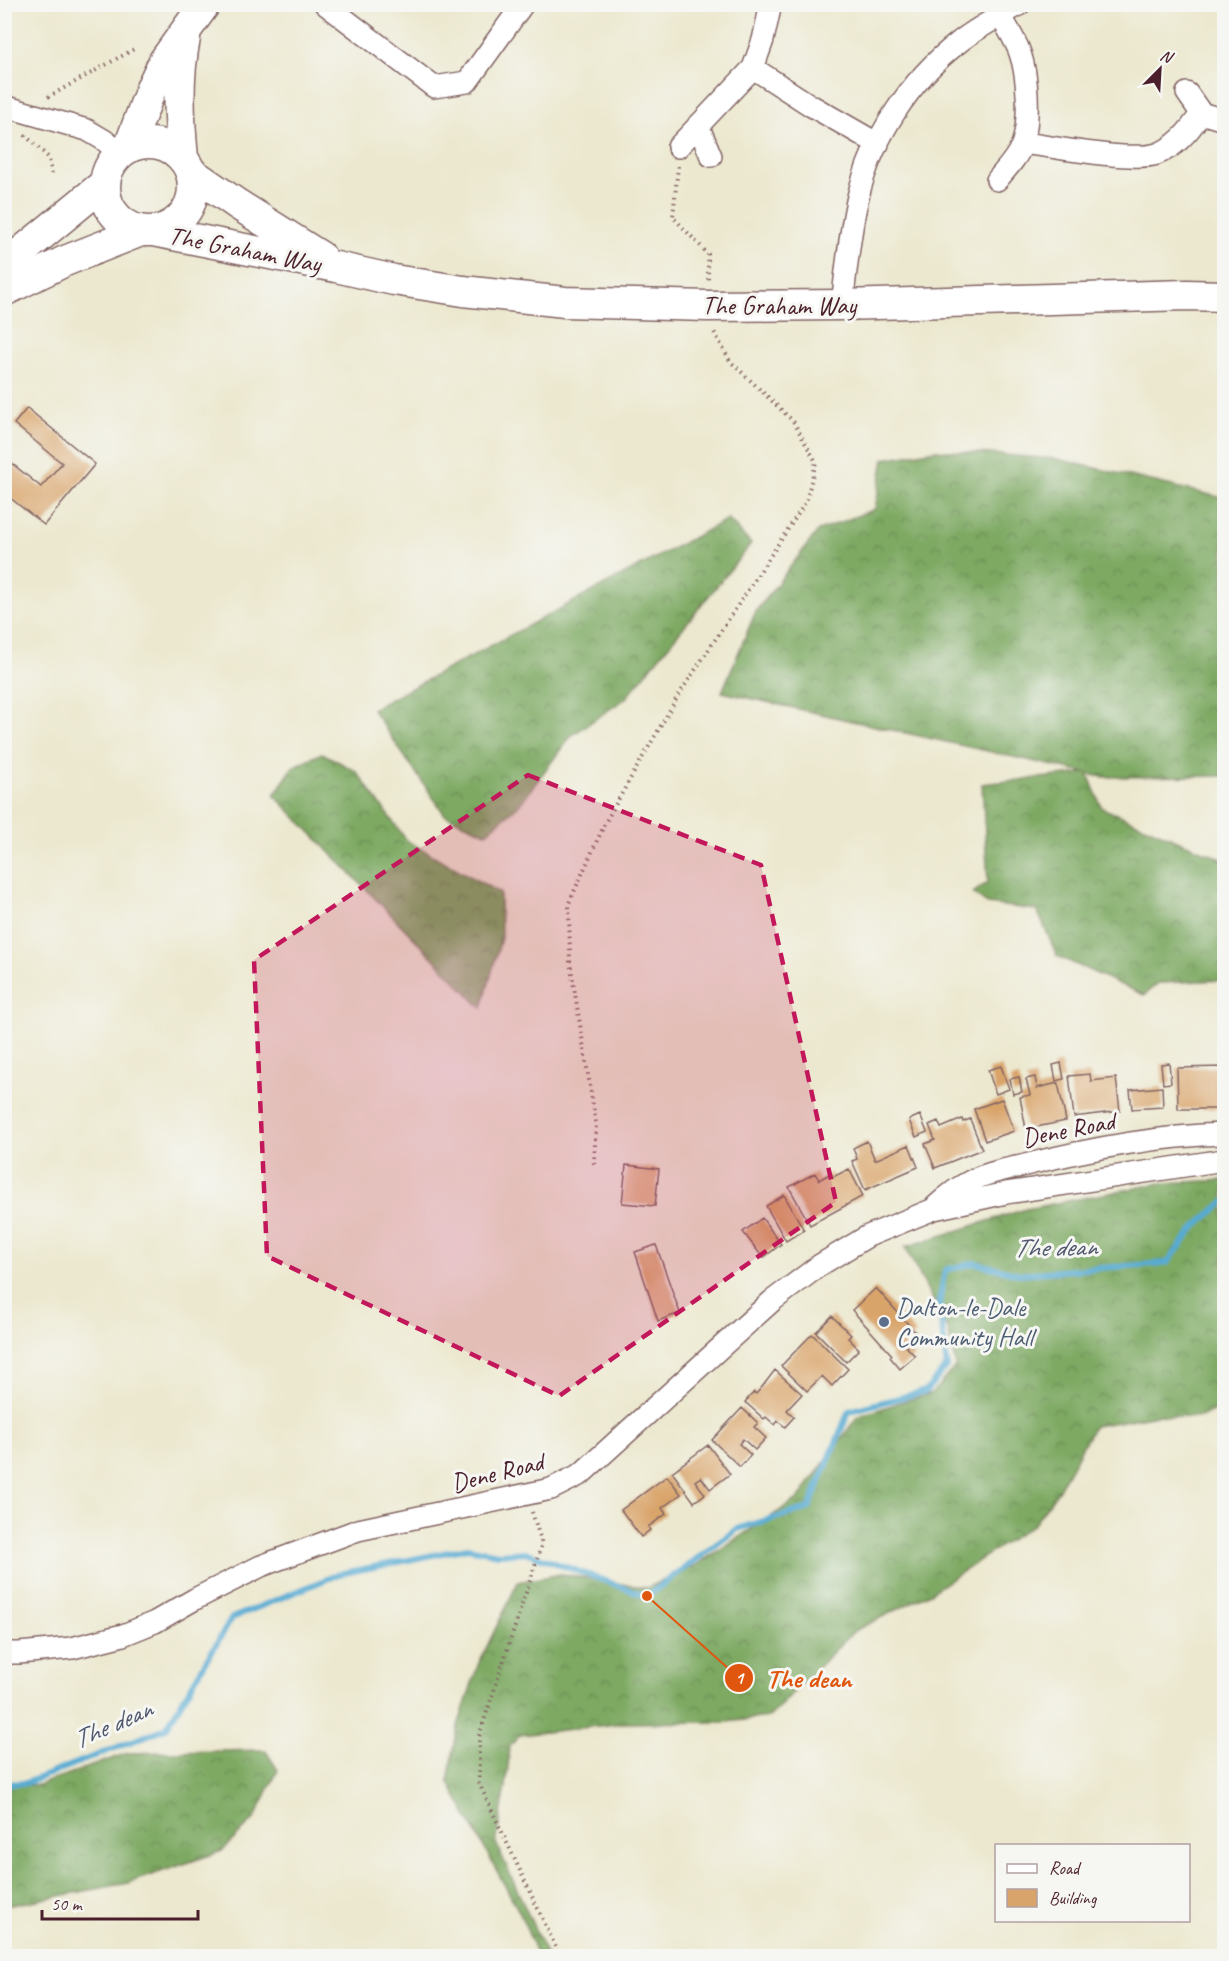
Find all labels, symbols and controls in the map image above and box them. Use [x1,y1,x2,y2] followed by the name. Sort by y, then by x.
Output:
[1130,39,1190,99] north arrow
[1157,45,1177,69] text: N
[166,219,326,281] street label: The Graham Way
[702,289,858,322] street label: The Graham Way
[1019,1104,1121,1155] street label: Dene Road
[1013,1229,1100,1265] water label: The dean
[896,1291,1037,1354] place label: Dalton-le-Dale Community Hall
[877,1315,891,1329] marker: Dalton-le-Dale Community Hall
[448,1444,550,1500] street label: Dene Road
[724,1655,863,1700] callout: The dean
[767,1661,853,1695] text: The dean
[735,1667,745,1689] text: 1
[67,1690,160,1756] water label: The dean
[995,1844,1190,1922] legend
[1049,1857,1082,1879] text: Road
[42,1883,198,1921] scale bar
[1049,1887,1098,1909] text: Building
[51,1893,84,1915] text: 50 m

